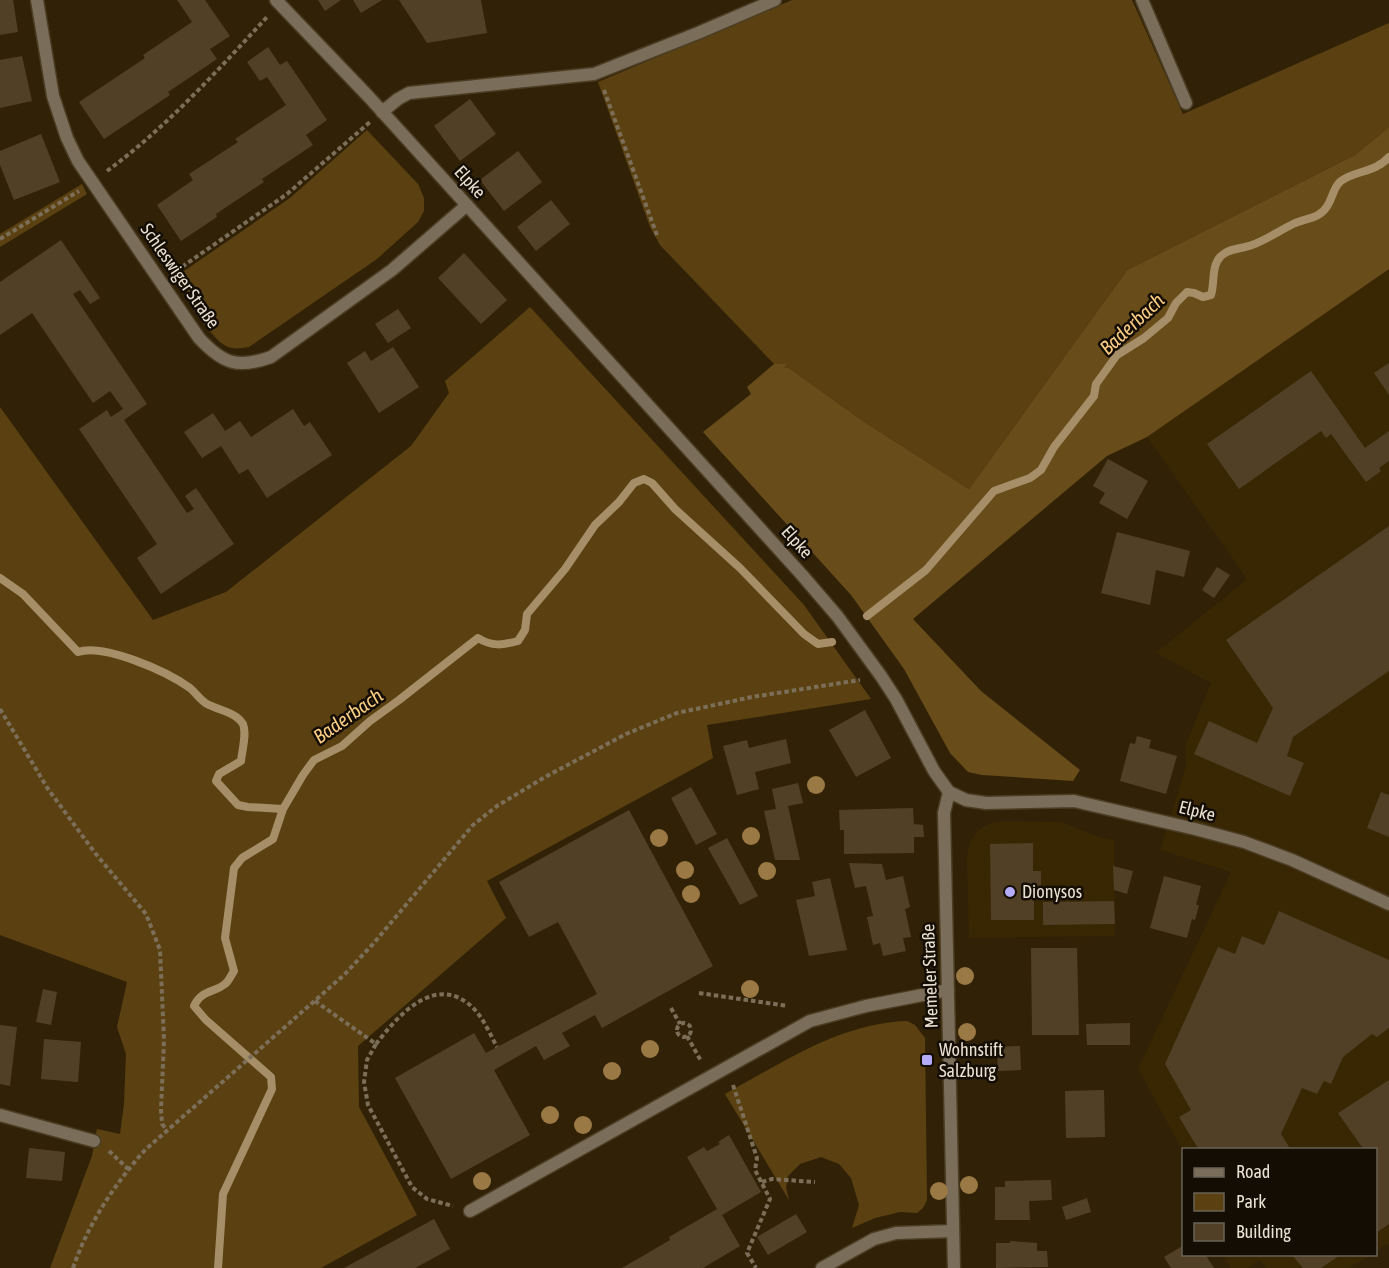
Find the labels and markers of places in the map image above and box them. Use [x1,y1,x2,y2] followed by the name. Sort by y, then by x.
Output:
[1022,881,1082,902] place label: Dionysos
[1003,885,1017,899] marker: Dionysos
[939,1039,1003,1081] place label: Wohnstift Salzburg
[920,1053,934,1067] marker: Wohnstift Salzburg

